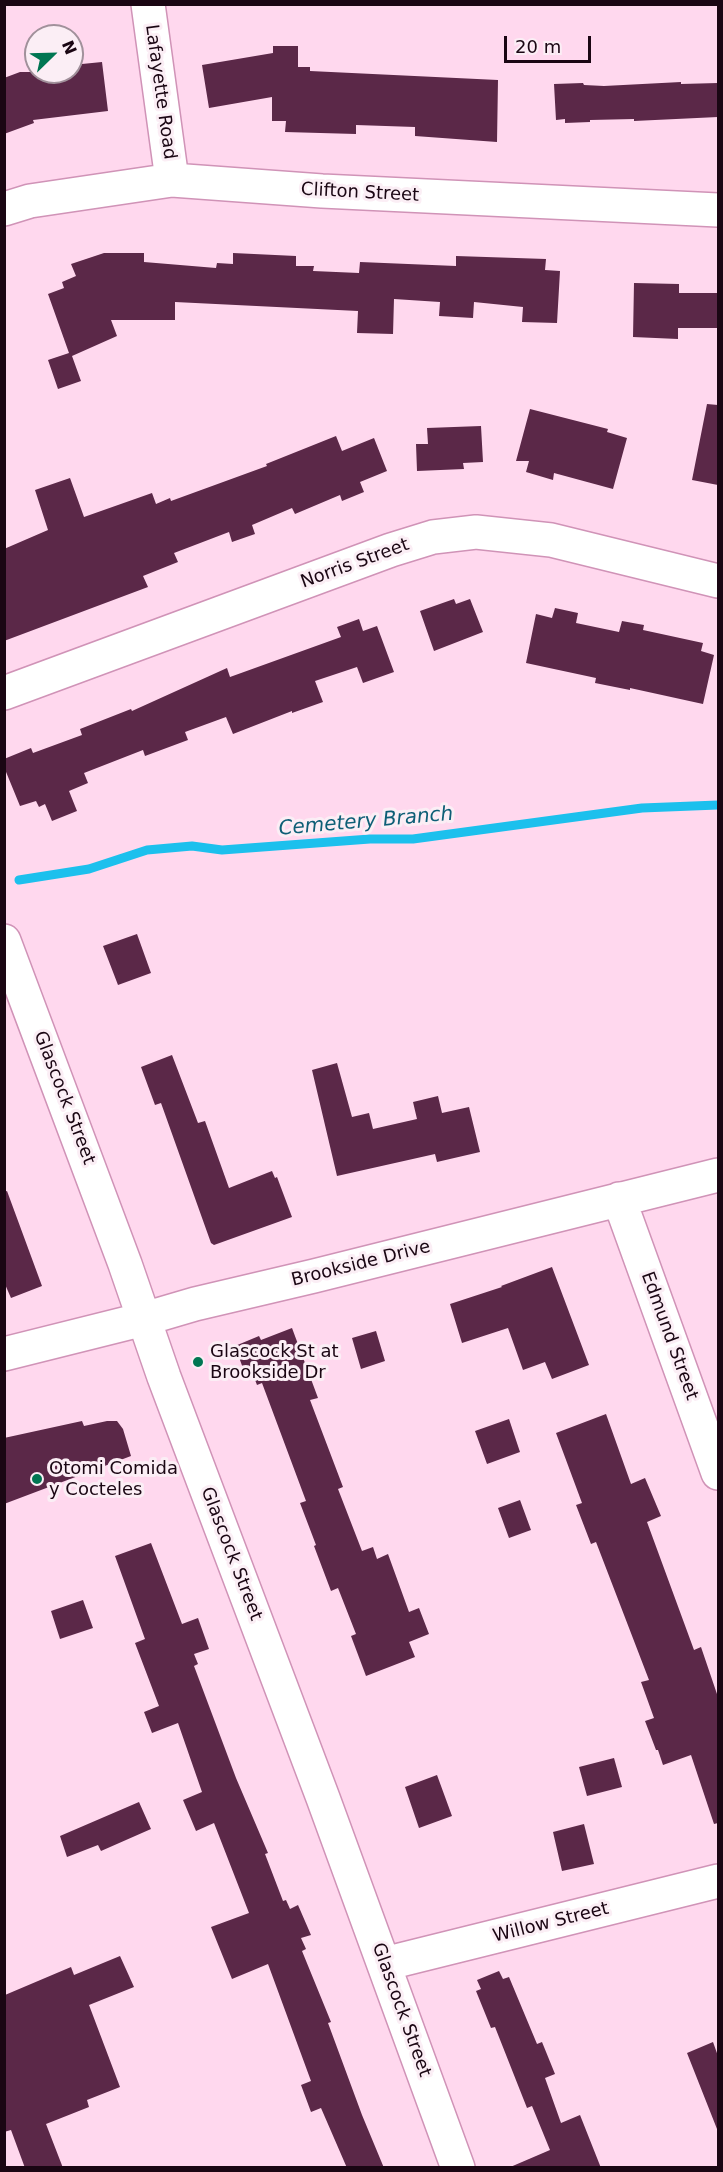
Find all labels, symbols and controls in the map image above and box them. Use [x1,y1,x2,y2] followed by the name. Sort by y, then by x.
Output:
[140,23,180,161] street label: Lafayette Road
[24,24,84,84] north arrow
[507,24,594,62] scale bar
[515,36,561,57] text: 20 m
[58,38,81,57] text: N
[300,179,420,207] street label: Clifton Street
[298,534,412,594] street label: Norris Street
[278,802,454,842] water label: Cemetery Branch
[29,1028,99,1168] street label: Glascock Street
[289,1236,433,1292] street label: Brookside Drive
[636,1269,702,1403] street label: Edmund Street
[210,1341,339,1384] place label: Glascock St at Brookside Dr
[191,1355,205,1369] marker: Glascock St at Brookside Dr
[49,1458,178,1500] place label: Otomi Comida y Cocteles
[30,1472,44,1486] marker: Otomi Comida y Cocteles
[196,1484,266,1624] street label: Glascock Street
[491,1898,611,1948] street label: Willow Street
[367,1940,435,2080] street label: Glascock Street

